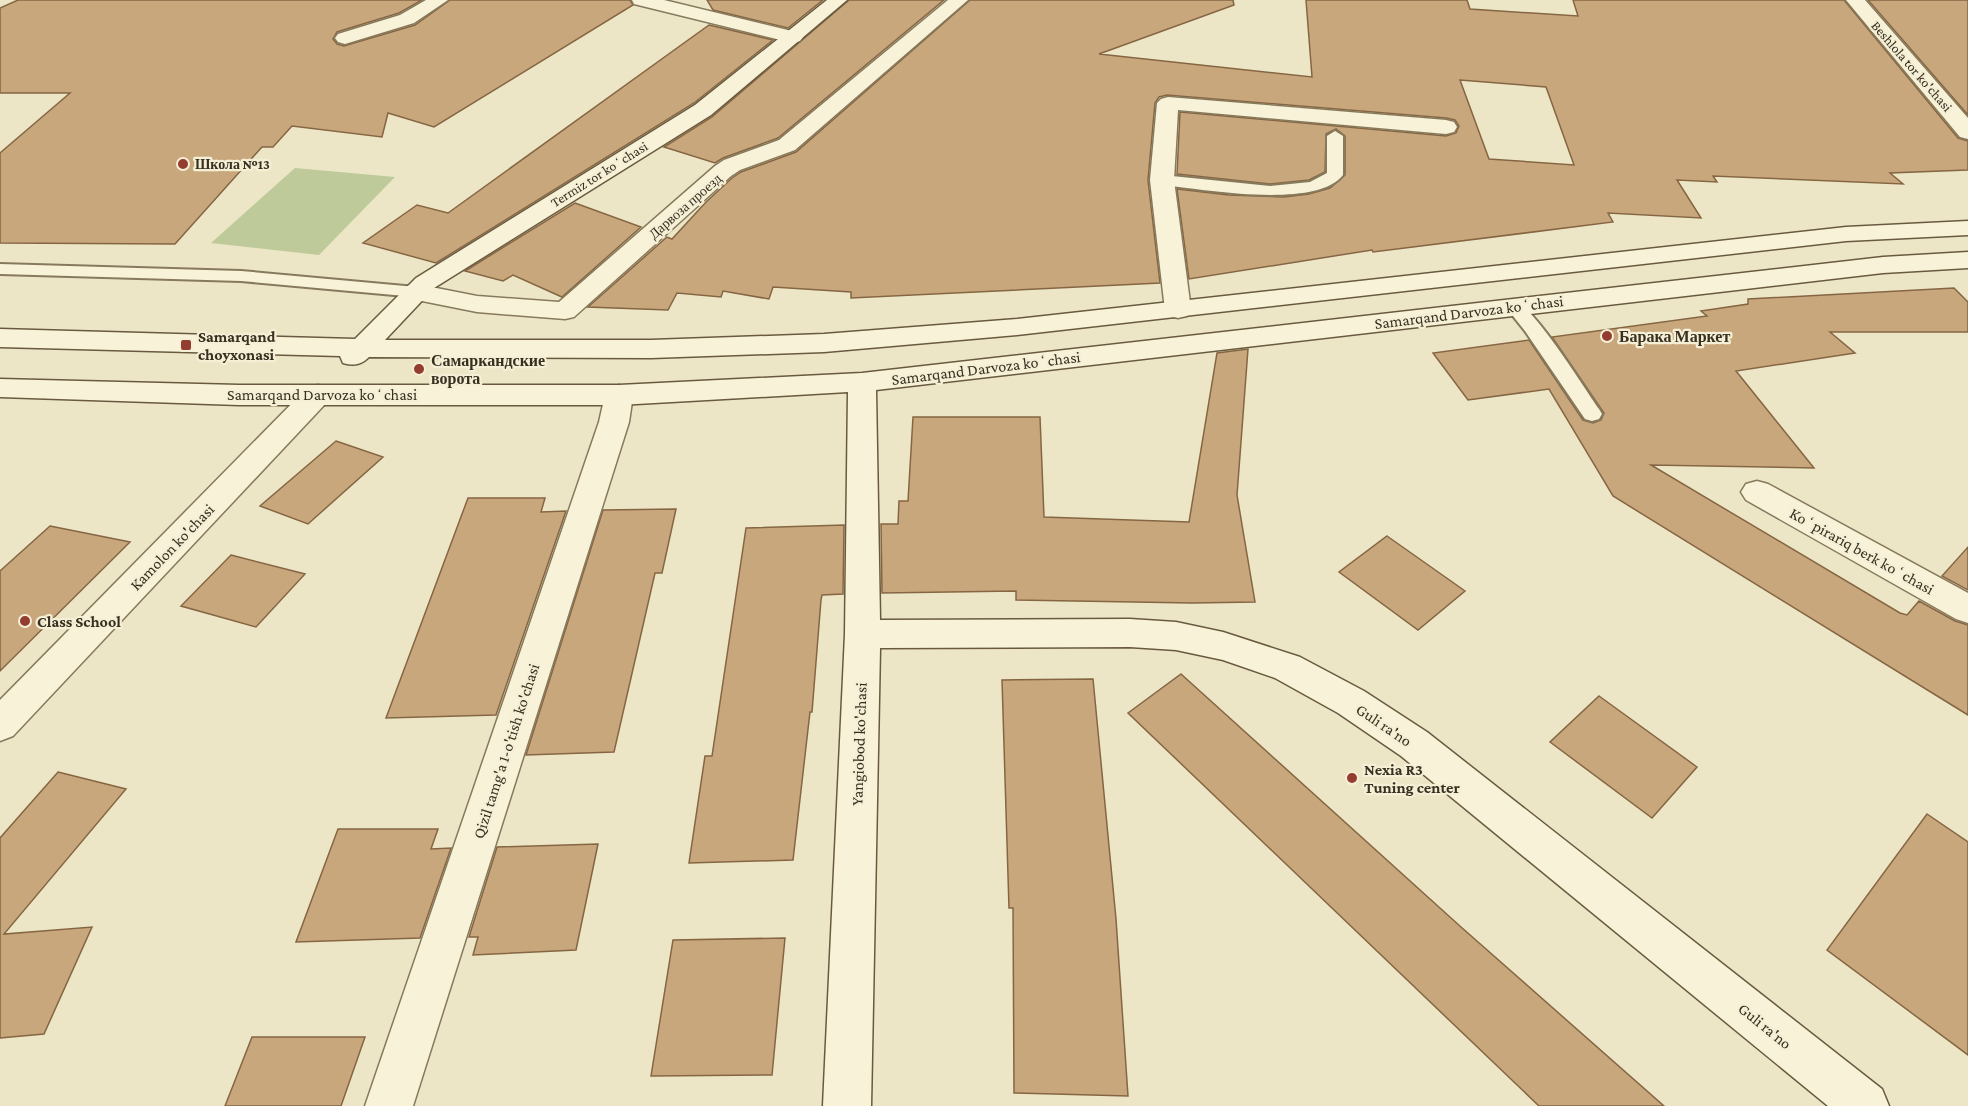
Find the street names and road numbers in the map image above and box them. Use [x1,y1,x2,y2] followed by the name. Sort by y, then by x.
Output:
[1868,17,1956,115] street label: Beshlola tor ko'chasi
[548,138,651,210] street label: Termiz tor koʻchasi
[645,170,725,242] street label: Дарвоза проезд
[1374,292,1565,333] street label: Samarqand Darvoza koʻchasi
[891,348,1082,389] street label: Samarqand Darvoza koʻchasi
[227,386,417,404] street label: Samarqand Darvoza koʻchasi
[127,500,217,594] street label: Kamolon ko'chasi
[1787,504,1937,599] street label: Koʻpirariq berk koʻchasi
[470,661,543,841] street label: Qizil tamg'a 1-o'tish ko'chasi
[848,682,871,806] street label: Yangiobod ko'chasi
[1353,700,1415,750] street label: Guli ra'no
[1735,1000,1795,1052] street label: Guli ra'no

